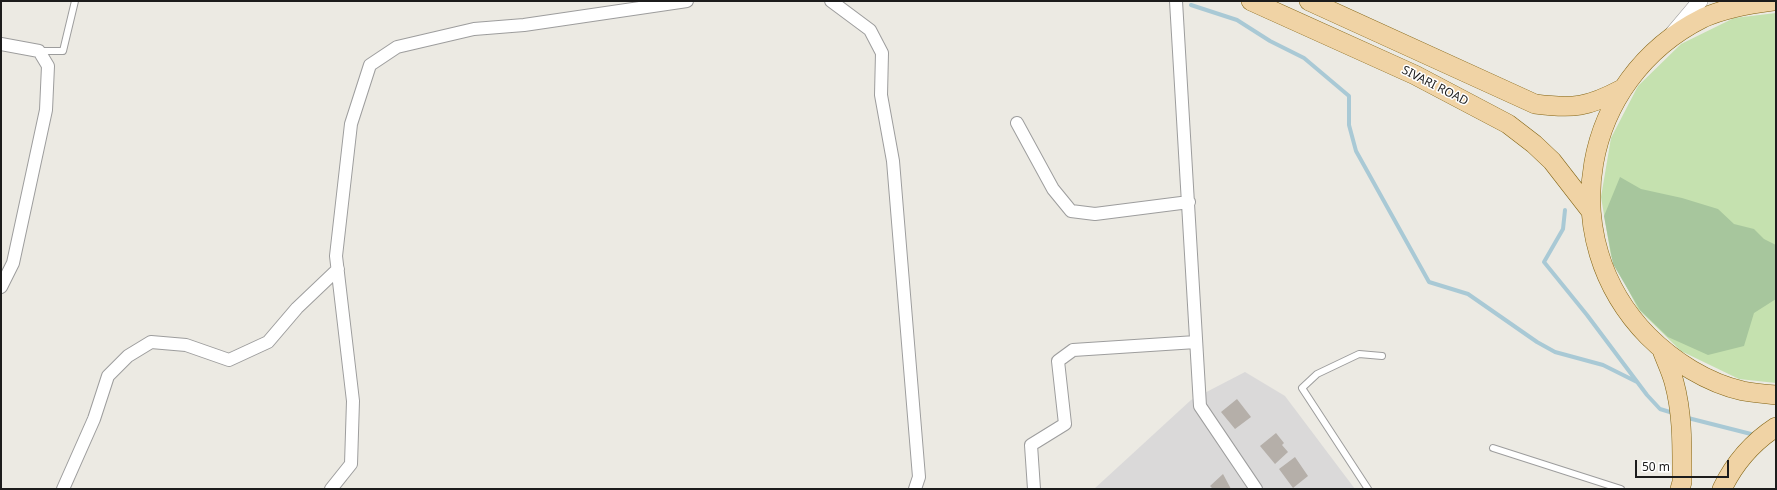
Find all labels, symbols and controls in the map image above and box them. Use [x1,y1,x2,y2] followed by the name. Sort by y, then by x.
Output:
[1399,63,1471,109] street label: SIVARI ROAD
[1637,452,1731,478] scale bar
[1642,458,1670,475] text: 50 m

